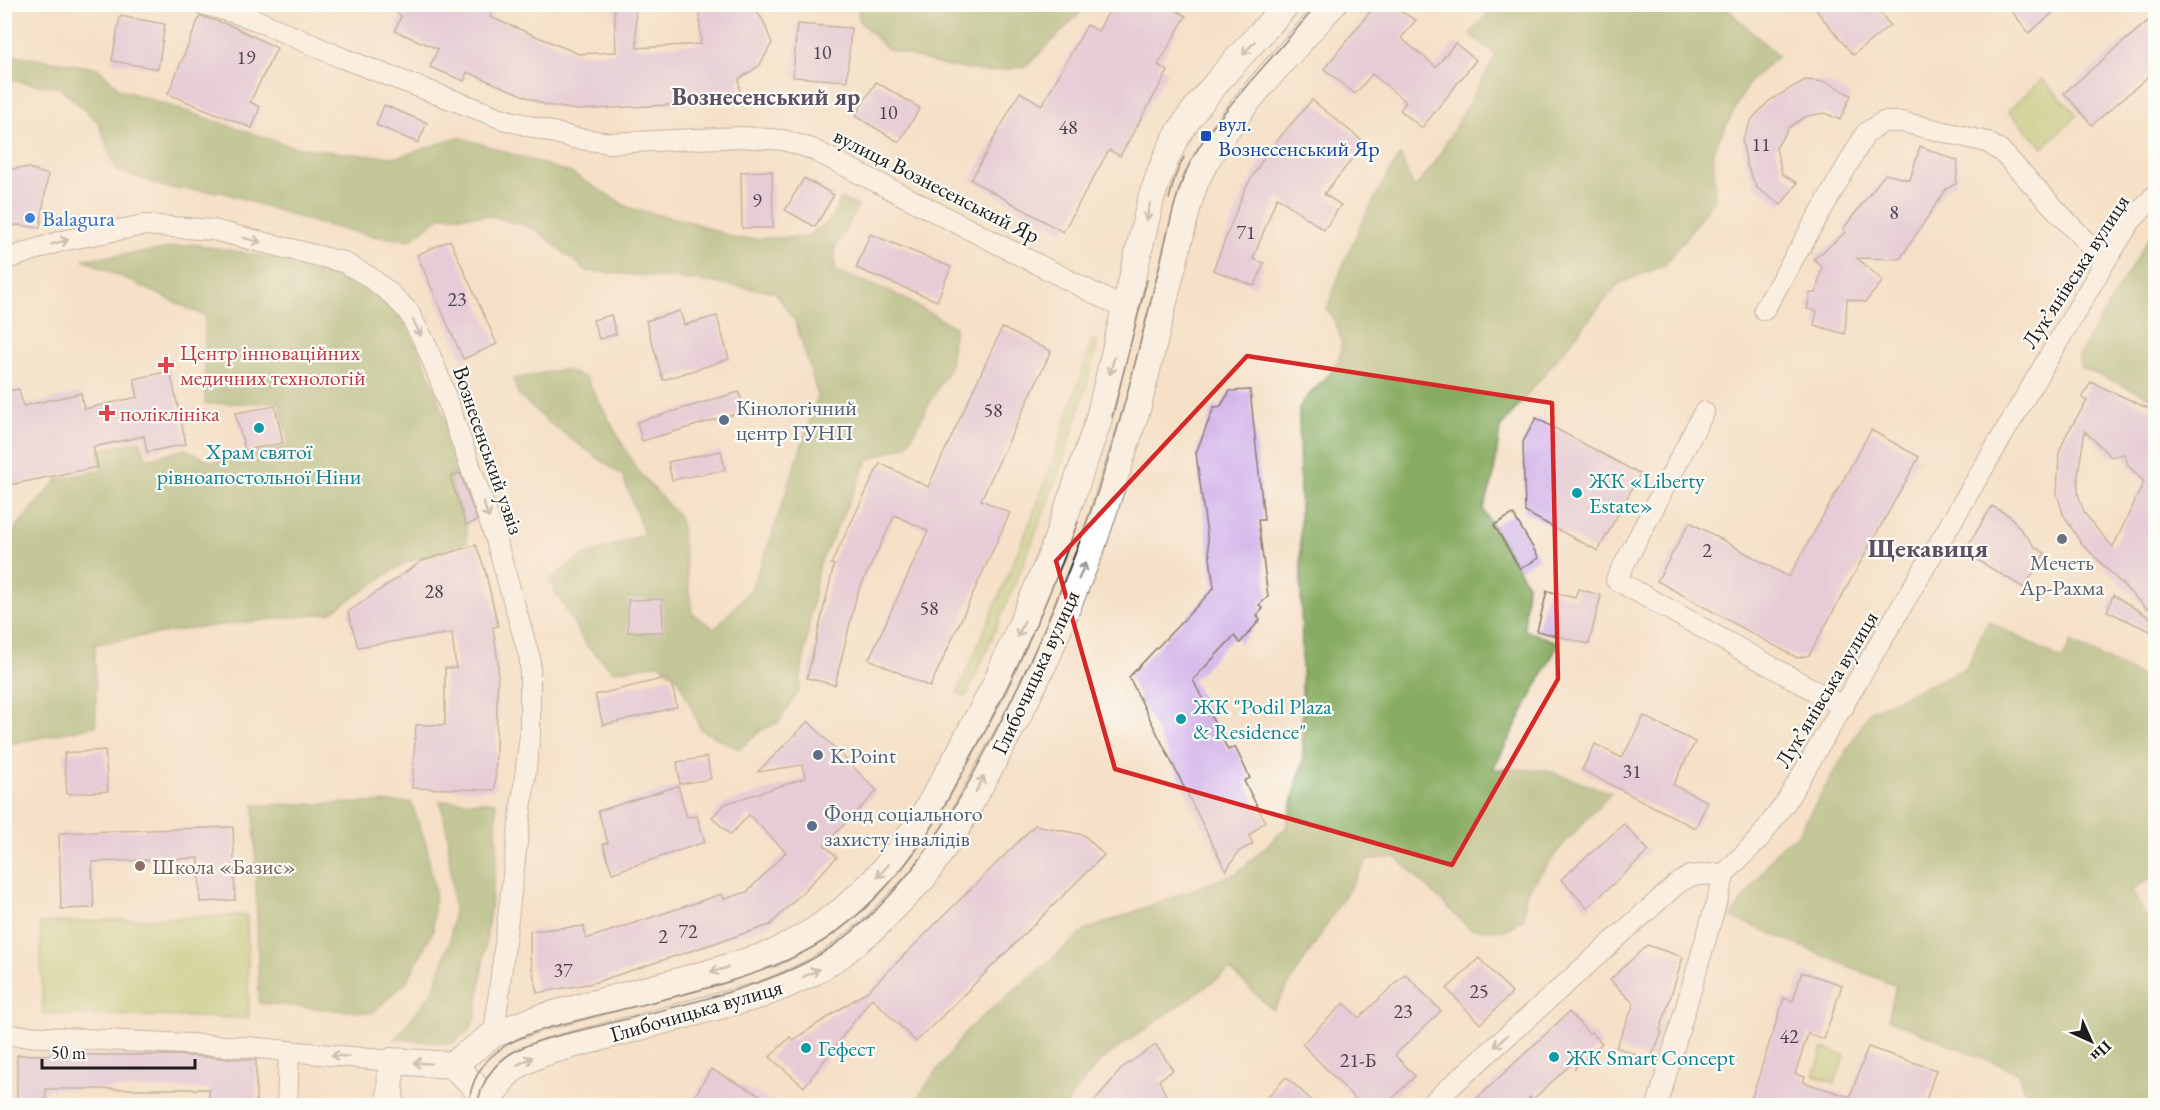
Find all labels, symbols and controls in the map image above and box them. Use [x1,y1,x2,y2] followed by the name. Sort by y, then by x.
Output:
[812,39,832,65] house number: 10
[1242,40,1256,55] one-way arrow
[236,44,256,70] house number: 19
[672,81,860,112] district label: Вознесенський яр
[878,99,898,125] house number: 10
[1218,109,1380,163] place label: вул. Вознесенський Яр
[1058,114,1078,140] house number: 48
[829,121,1045,250] street label: вулиця Вознесенський Яр
[1199,129,1213,143] marker: вул. Вознесенський Яр
[1751,131,1771,157] house number: 11
[752,187,762,213] house number: 9
[2015,189,2136,354] street label: Лукʼянівська вулиця
[1889,199,1899,225] house number: 8
[1142,202,1154,221] one-way arrow
[42,204,115,233] place label: Balagura
[23,211,37,225] marker: Balagura
[1236,219,1256,245] house number: 71
[242,234,261,246] one-way arrow
[50,236,69,247] one-way arrow
[447,286,467,312] house number: 23
[411,319,423,336] one-way arrow
[180,338,366,392] place label: Центр інноваційних медичних технологій
[157,356,175,374] marker: Центр інноваційних медичних технологій
[1105,356,1117,375] one-way arrow
[446,362,531,538] street label: Вознесенський узвіз
[736,393,857,447] place label: Кінологічний центр ГУНП
[983,397,1003,423] house number: 58
[120,399,220,428] place label: поліклініка
[98,404,116,422] marker: поліклініка
[717,413,731,427] marker: Кінологічний центр ГУНП
[252,421,266,435] marker: Храм святої рівноапостольної Ніни
[157,437,362,491] place label: Храм святої рівноапостольної Ніни
[1588,466,1705,520] place label: ЖК «Liberty Estate»
[1570,486,1584,500] marker: ЖК «Liberty Estate»
[481,500,492,519] one-way arrow
[1868,531,1988,565] district label: Щекавиця
[2055,532,2069,546] marker: Мечеть Ар-Рахма
[1702,537,1712,563] house number: 2
[2019,548,2104,602] place label: Мечеть Ар-Рахма
[1077,562,1088,581] one-way arrow
[424,578,444,604] house number: 28
[985,585,1086,759] street label: Глибочицька вулиця
[919,595,939,621] house number: 58
[1768,605,1885,773] street label: Лукʼянівська вулиця
[1014,620,1026,638] one-way arrow
[1192,692,1332,746] place label: ЖК "Podil Plaza & Residence"
[1174,712,1188,726] marker: ЖК "Podil Plaza & Residence"
[830,741,896,770] place label: K.Point
[811,748,825,762] marker: K.Point
[1622,758,1642,784] house number: 31
[975,776,986,794] one-way arrow
[824,799,983,853] place label: Фонд соціального захисту інвалідів
[805,819,819,833] marker: Фонд соціального захисту інвалідів
[152,852,296,881] place label: Школа «Базис»
[133,859,147,873] marker: Школа «Базис»
[876,863,890,878] one-way arrow
[678,918,698,944] house number: 72
[658,923,668,949] house number: 2
[553,957,573,983] house number: 37
[710,965,729,976] one-way arrow
[801,967,819,978] one-way arrow
[607,972,786,1049] street label: Глибочицька вулиця
[1469,978,1489,1004] house number: 25
[1393,998,1413,1024] house number: 23
[2061,1011,2121,1071] north arrow
[1779,1023,1799,1049] house number: 42
[42,1032,195,1070] scale bar
[818,1034,875,1063] place label: Гефест
[1494,1034,1509,1048] one-way arrow
[2086,1036,2116,1066] text: Пн
[51,1041,86,1064] text: 50 m
[799,1041,813,1055] marker: Гефест
[1565,1043,1735,1072] place label: ЖК Smart Concept
[1340,1047,1376,1073] house number: 21-Б
[330,1050,350,1061] one-way arrow
[1547,1050,1561,1064] marker: ЖК Smart Concept
[516,1055,533,1067] one-way arrow
[412,1057,432,1068] one-way arrow

